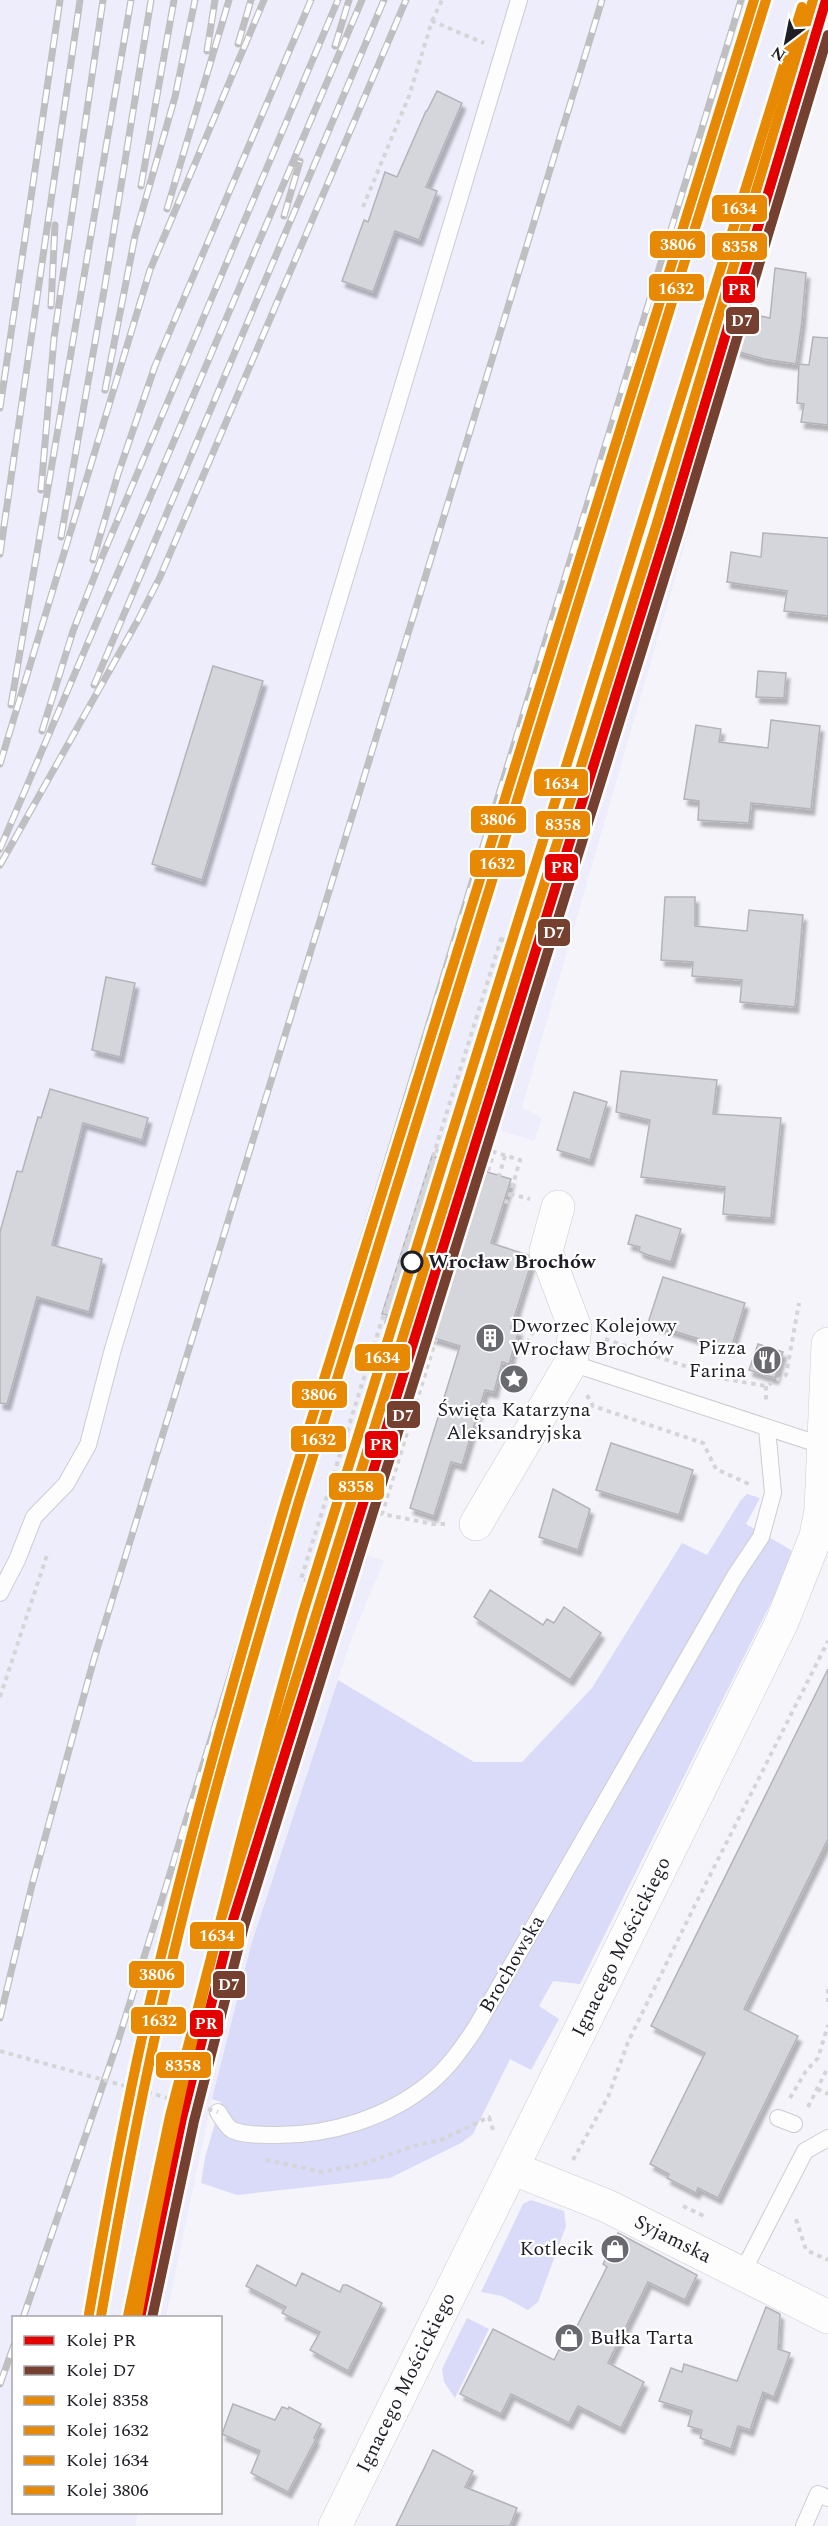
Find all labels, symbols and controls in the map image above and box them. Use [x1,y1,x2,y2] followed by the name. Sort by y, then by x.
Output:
[756,12,816,72] north arrow
[767,40,790,68] text: N
[711,194,768,223] line badge: 1634
[721,197,757,221] text: 1634
[649,230,706,259] line badge: 3806
[711,232,768,261] line badge: 8358
[660,233,696,257] text: 3806
[722,235,758,259] text: 8358
[648,273,705,302] line badge: 1632
[722,275,756,304] line badge: PR
[658,277,694,301] text: 1632
[728,278,751,302] text: PR
[725,306,760,335] line badge: D7
[731,309,753,333] text: D7
[533,768,589,797] line badge: 1634
[543,772,579,796] text: 1634
[470,805,527,834] line badge: 3806
[480,808,516,832] text: 3806
[535,810,591,838] line badge: 8358
[545,813,581,837] text: 8358
[469,849,526,878] line badge: 1632
[479,852,515,876] text: 1632
[544,853,579,882] line badge: PR
[551,856,574,880] text: PR
[537,918,571,947] line badge: D7
[543,921,565,945] text: D7
[428,1247,597,1277] place label: Wrocław Brochów
[401,1251,423,1273] marker: Wrocław Brochów
[511,1311,678,1364] place label: Dworzec Kolejowy Wrocław Brochów
[474,1322,506,1354] building icon: Dworzec Kolejowy Wrocław Brochów
[689,1333,746,1386] place label: Pizza Farina
[354,1343,411,1372] line badge: 1634
[751,1344,783,1376] restaurant icon: Pizza Farina
[364,1346,400,1370] text: 1634
[498,1363,530,1395] place icon: Święta Katarzyna Aleksandryjska
[291,1380,348,1409] line badge: 3806
[301,1383,337,1407] text: 3806
[438,1395,591,1448] place label: Święta Katarzyna Aleksandryjska
[386,1400,421,1429] line badge: D7
[392,1404,414,1428] text: D7
[290,1425,347,1453] line badge: 1632
[300,1428,336,1452] text: 1632
[364,1430,399,1459] line badge: PR
[370,1433,393,1457] text: PR
[328,1472,385,1501] line badge: 8358
[338,1475,374,1499] text: 8358
[564,1852,679,2042] street label: Ignacego Mościckiego
[472,1909,552,2018] street label: Brochowska
[189,1921,245,1950] line badge: 1634
[199,1924,235,1948] text: 1634
[128,1960,185,1989] line badge: 3806
[139,1963,175,1987] text: 3806
[212,1970,246,1999] line badge: D7
[218,1973,240,1997] text: D7
[130,2006,187,2035] line badge: 1632
[141,2009,177,2033] text: 1632
[189,2009,224,2038] line badge: PR
[195,2012,218,2036] text: PR
[155,2051,212,2079] line badge: 8358
[165,2054,201,2078] text: 8358
[629,2207,717,2271] street label: Syjamska
[599,2233,631,2265] shop icon: Kotlecik
[520,2234,594,2264] place label: Kotlecik
[349,2287,463,2478] street label: Ignacego Mościckiego
[12,2316,222,2514] legend
[553,2322,585,2354] shop icon: Bułka Tarta
[590,2323,693,2353] place label: Bułka Tarta
[66,2327,136,2354] text: Kolej PR
[66,2357,135,2384] text: Kolej D7
[66,2387,148,2414] text: Kolej 8358
[66,2417,148,2444] text: Kolej 1632
[66,2447,148,2474] text: Kolej 1634
[66,2477,148,2504] text: Kolej 3806

